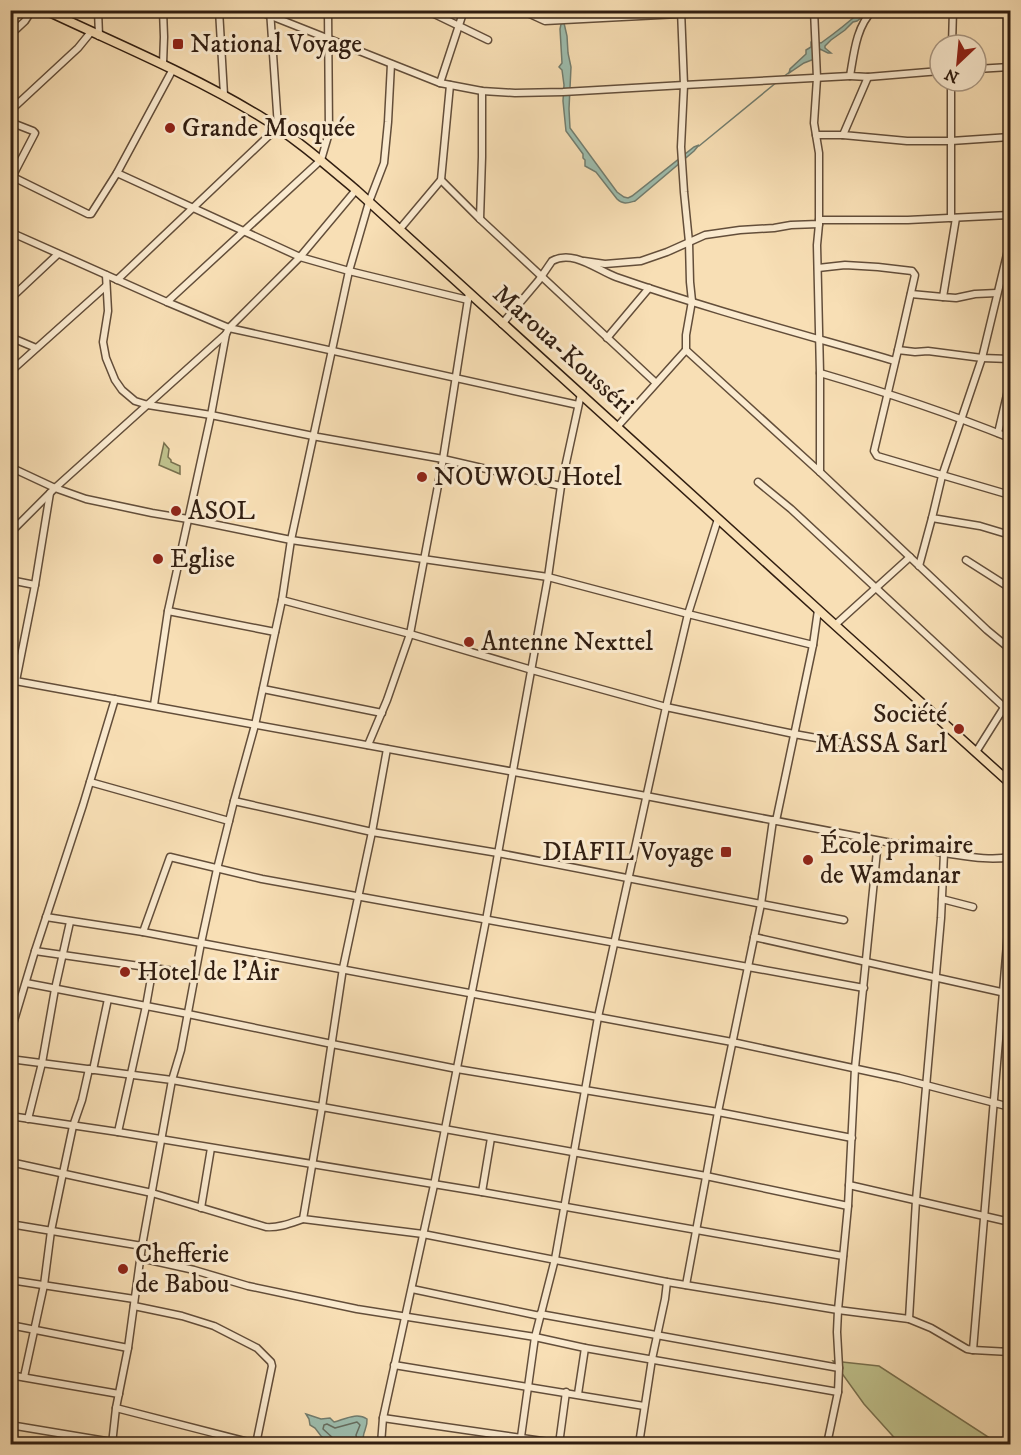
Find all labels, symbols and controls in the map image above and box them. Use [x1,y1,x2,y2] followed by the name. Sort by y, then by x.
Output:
[190,28,362,61] place label: National Voyage
[928,33,988,93] north arrow
[171,37,185,51] marker: National Voyage
[942,64,962,87] text: N
[182,112,355,145] place label: Grande Mosquée
[163,121,177,135] marker: Grande Mosquée
[485,278,641,422] street label: Maroua-Kousséri
[434,461,622,494] place label: NOUWOU Hotel
[415,470,429,484] marker: NOUWOU Hotel
[188,495,255,528] place label: ASOL
[169,504,183,518] marker: ASOL
[170,543,235,576] place label: Eglise
[151,552,165,566] marker: Eglise
[481,626,653,659] place label: Antenne Nexttel
[462,635,476,649] marker: Antenne Nexttel
[815,698,947,761] place label: Société MASSA Sarl
[952,722,966,736] marker: Société MASSA Sarl
[820,829,973,892] place label: École primaire de Wamdanar
[542,836,714,869] place label: DIAFIL Voyage
[719,845,733,859] marker: DIAFIL Voyage
[801,853,815,867] marker: École primaire de Wamdanar
[137,956,280,989] place label: Hotel de l'Air
[118,965,132,979] marker: Hotel de l'Air
[135,1238,229,1301] place label: Chefferie de Babou
[116,1262,130,1276] marker: Chefferie de Babou

